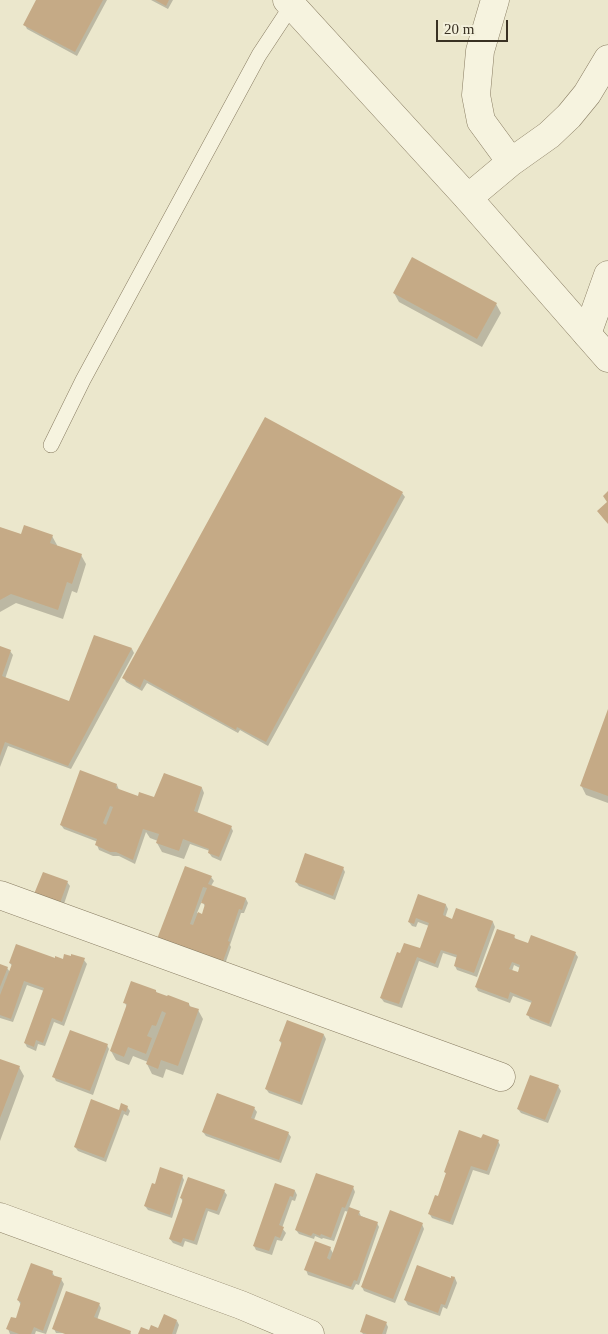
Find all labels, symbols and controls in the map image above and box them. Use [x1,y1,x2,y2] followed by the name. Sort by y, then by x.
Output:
[438,10,510,42] scale bar
[444,21,474,37] text: 20 m

